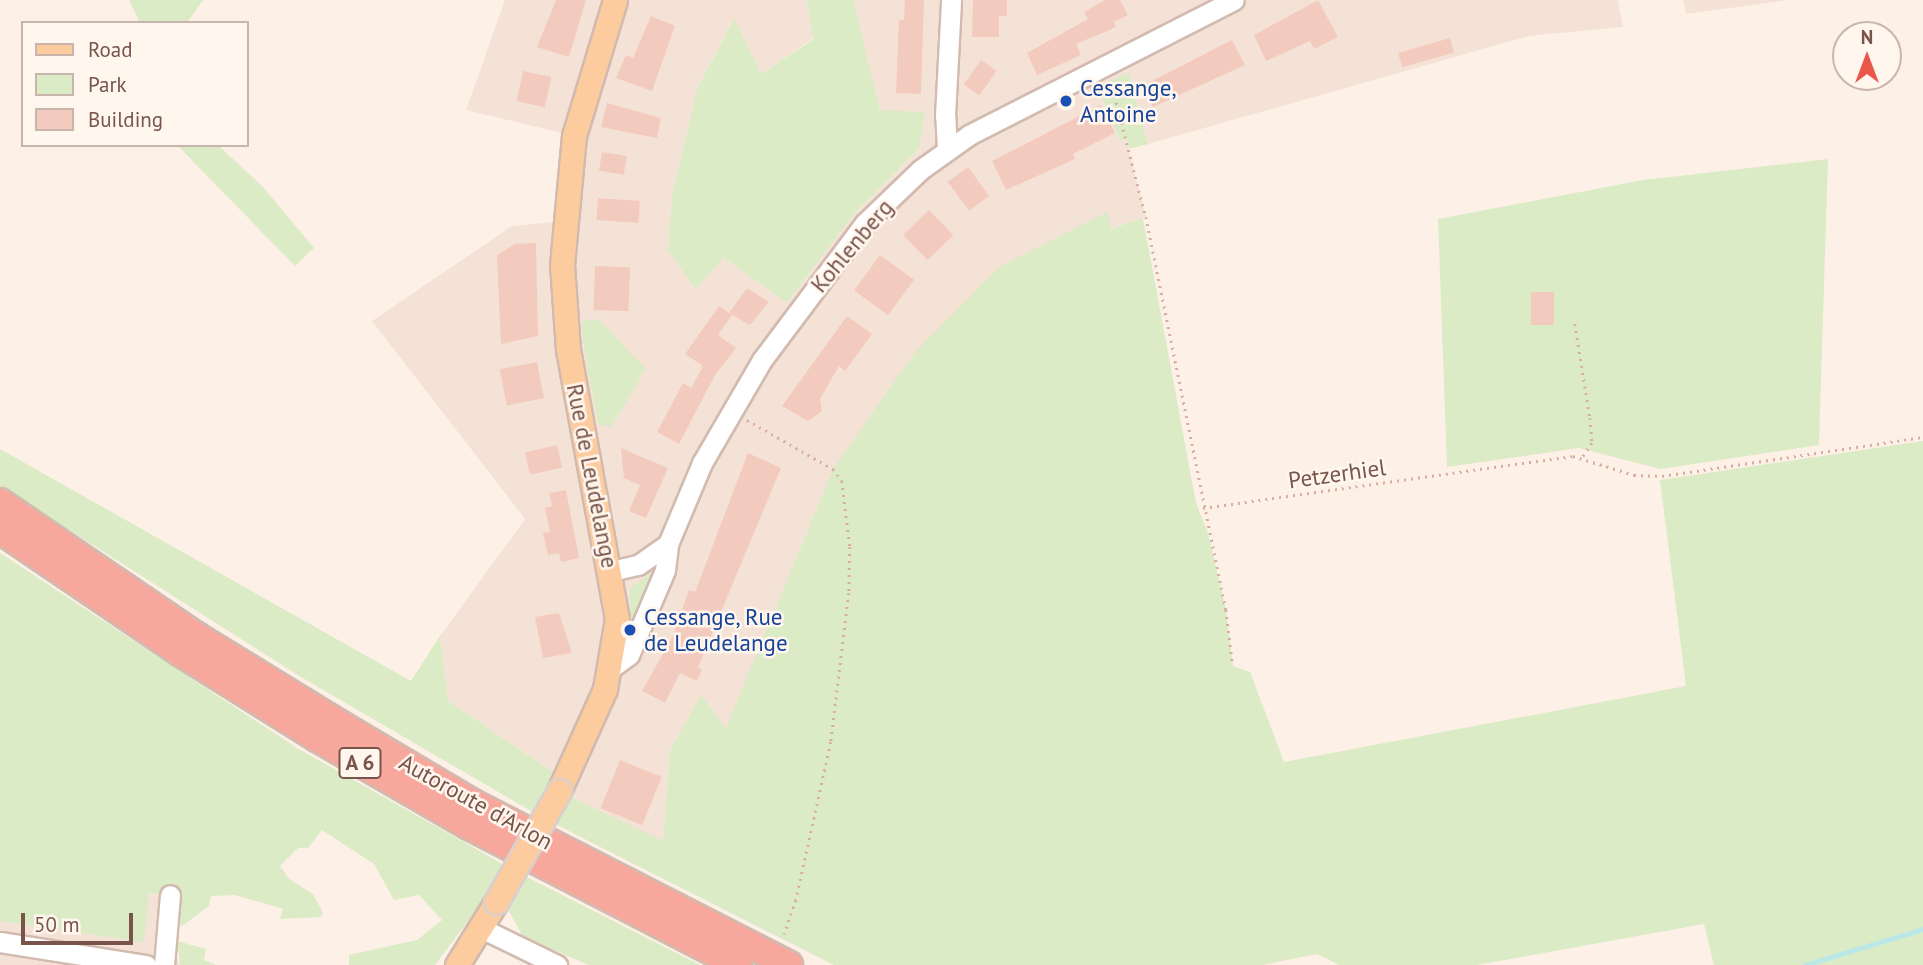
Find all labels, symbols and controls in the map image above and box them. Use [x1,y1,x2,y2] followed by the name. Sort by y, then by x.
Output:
[21,21,248,147] legend
[1832,21,1902,91] north arrow
[1861,25,1873,49] text: N
[88,36,132,63] text: Road
[88,71,127,98] text: Park
[1080,74,1177,128] place label: Cessange, Antoine
[1058,93,1074,109] marker: Cessange, Antoine
[88,106,163,133] text: Building
[805,194,899,298] street label: Kohlenberg
[561,381,623,571] street label: Rue de Leudelange
[1287,454,1387,494] street label: Petzerhiel
[644,603,788,657] place label: Cessange, Rue de Leudelange
[622,622,638,638] marker: Cessange, Rue de Leudelange
[337,746,383,780] road number: A 6
[394,748,558,856] street label: Autoroute d'Arlon
[24,898,136,942] scale bar
[34,911,80,938] text: 50 m

